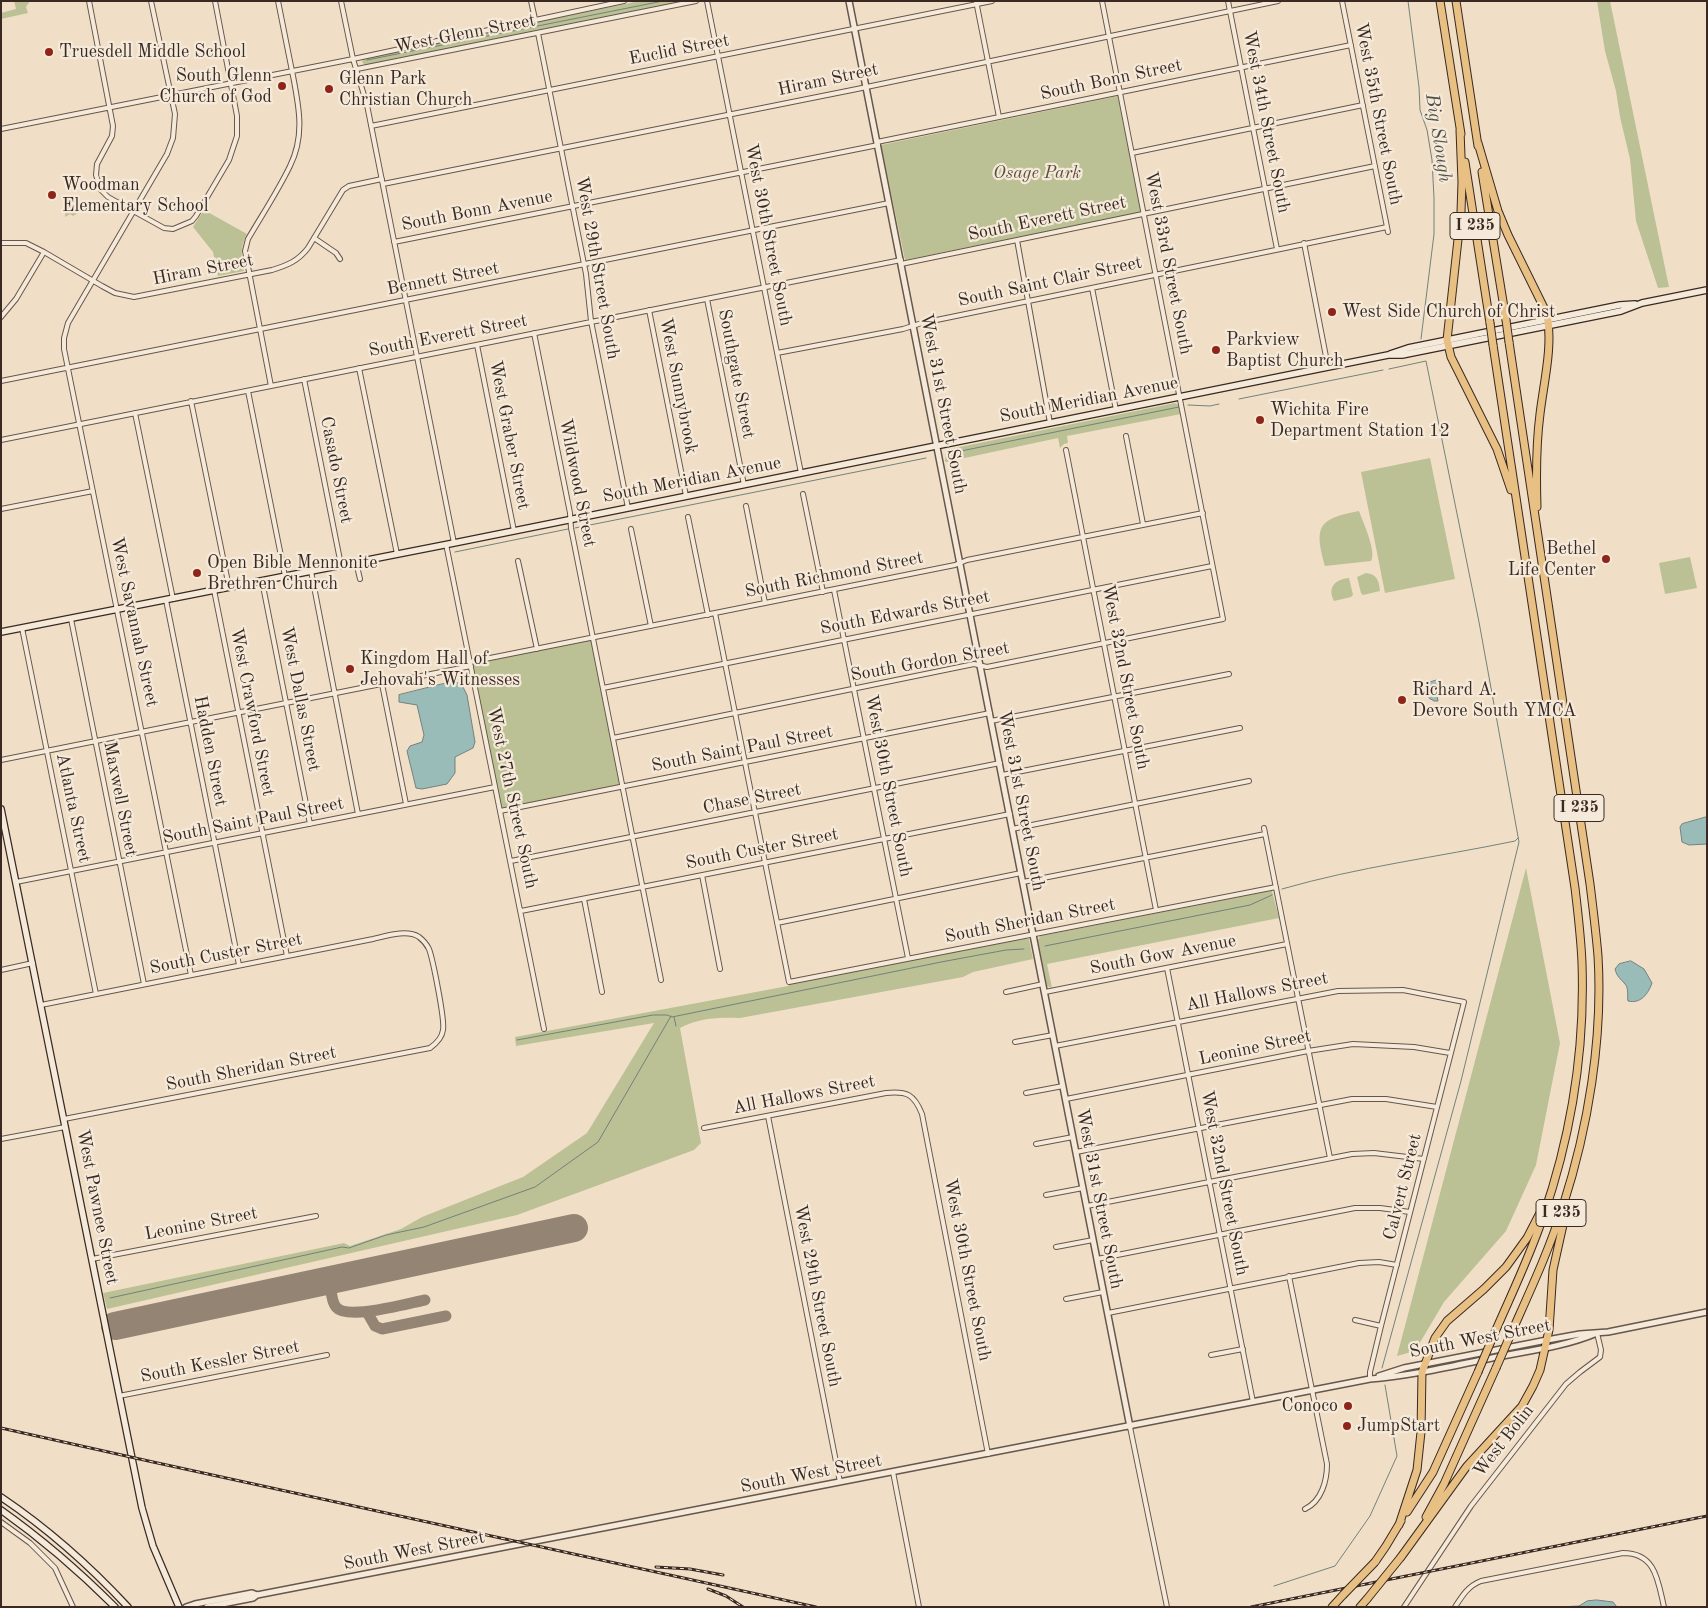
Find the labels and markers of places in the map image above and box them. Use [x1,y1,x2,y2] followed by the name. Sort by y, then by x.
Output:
[59,41,246,63] place label: Truesdell Middle School
[43,46,55,58] marker: Truesdell Middle School
[159,65,272,108] place label: South Glenn Church of God
[339,68,472,110] place label: Glenn Park Christian Church
[276,80,288,92] marker: South Glenn Church of God
[323,83,335,95] marker: Glenn Park Christian Church
[62,174,209,216] place label: Woodman Elementary School
[46,189,58,201] marker: Woodman Elementary School
[1342,301,1555,323] place label: West Side Church of Christ
[1326,306,1338,318] marker: West Side Church of Christ
[1226,329,1343,372] place label: Parkview Baptist Church
[1210,344,1222,356] marker: Parkview Baptist Church
[1270,399,1450,442] place label: Wichita Fire Department Station 12
[1254,414,1266,426] marker: Wichita Fire Department Station 12
[1508,538,1596,580] place label: Bethel Life Center
[207,552,378,594] place label: Open Bible Mennonite Brethren Church
[1600,553,1612,565] marker: Bethel Life Center
[191,567,203,579] marker: Open Bible Mennonite Brethren Church
[360,648,520,691] place label: Kingdom Hall of Jehovah's Witnesses
[344,663,356,675] marker: Kingdom Hall of Jehovah's Witnesses
[1412,679,1577,722] place label: Richard A. Devore South YMCA
[1396,694,1408,706] marker: Richard A. Devore South YMCA
[1282,1395,1338,1417] place label: Conoco
[1342,1400,1354,1412] marker: Conoco
[1357,1415,1440,1437] place label: JumpStart
[1341,1420,1353,1432] marker: JumpStart

